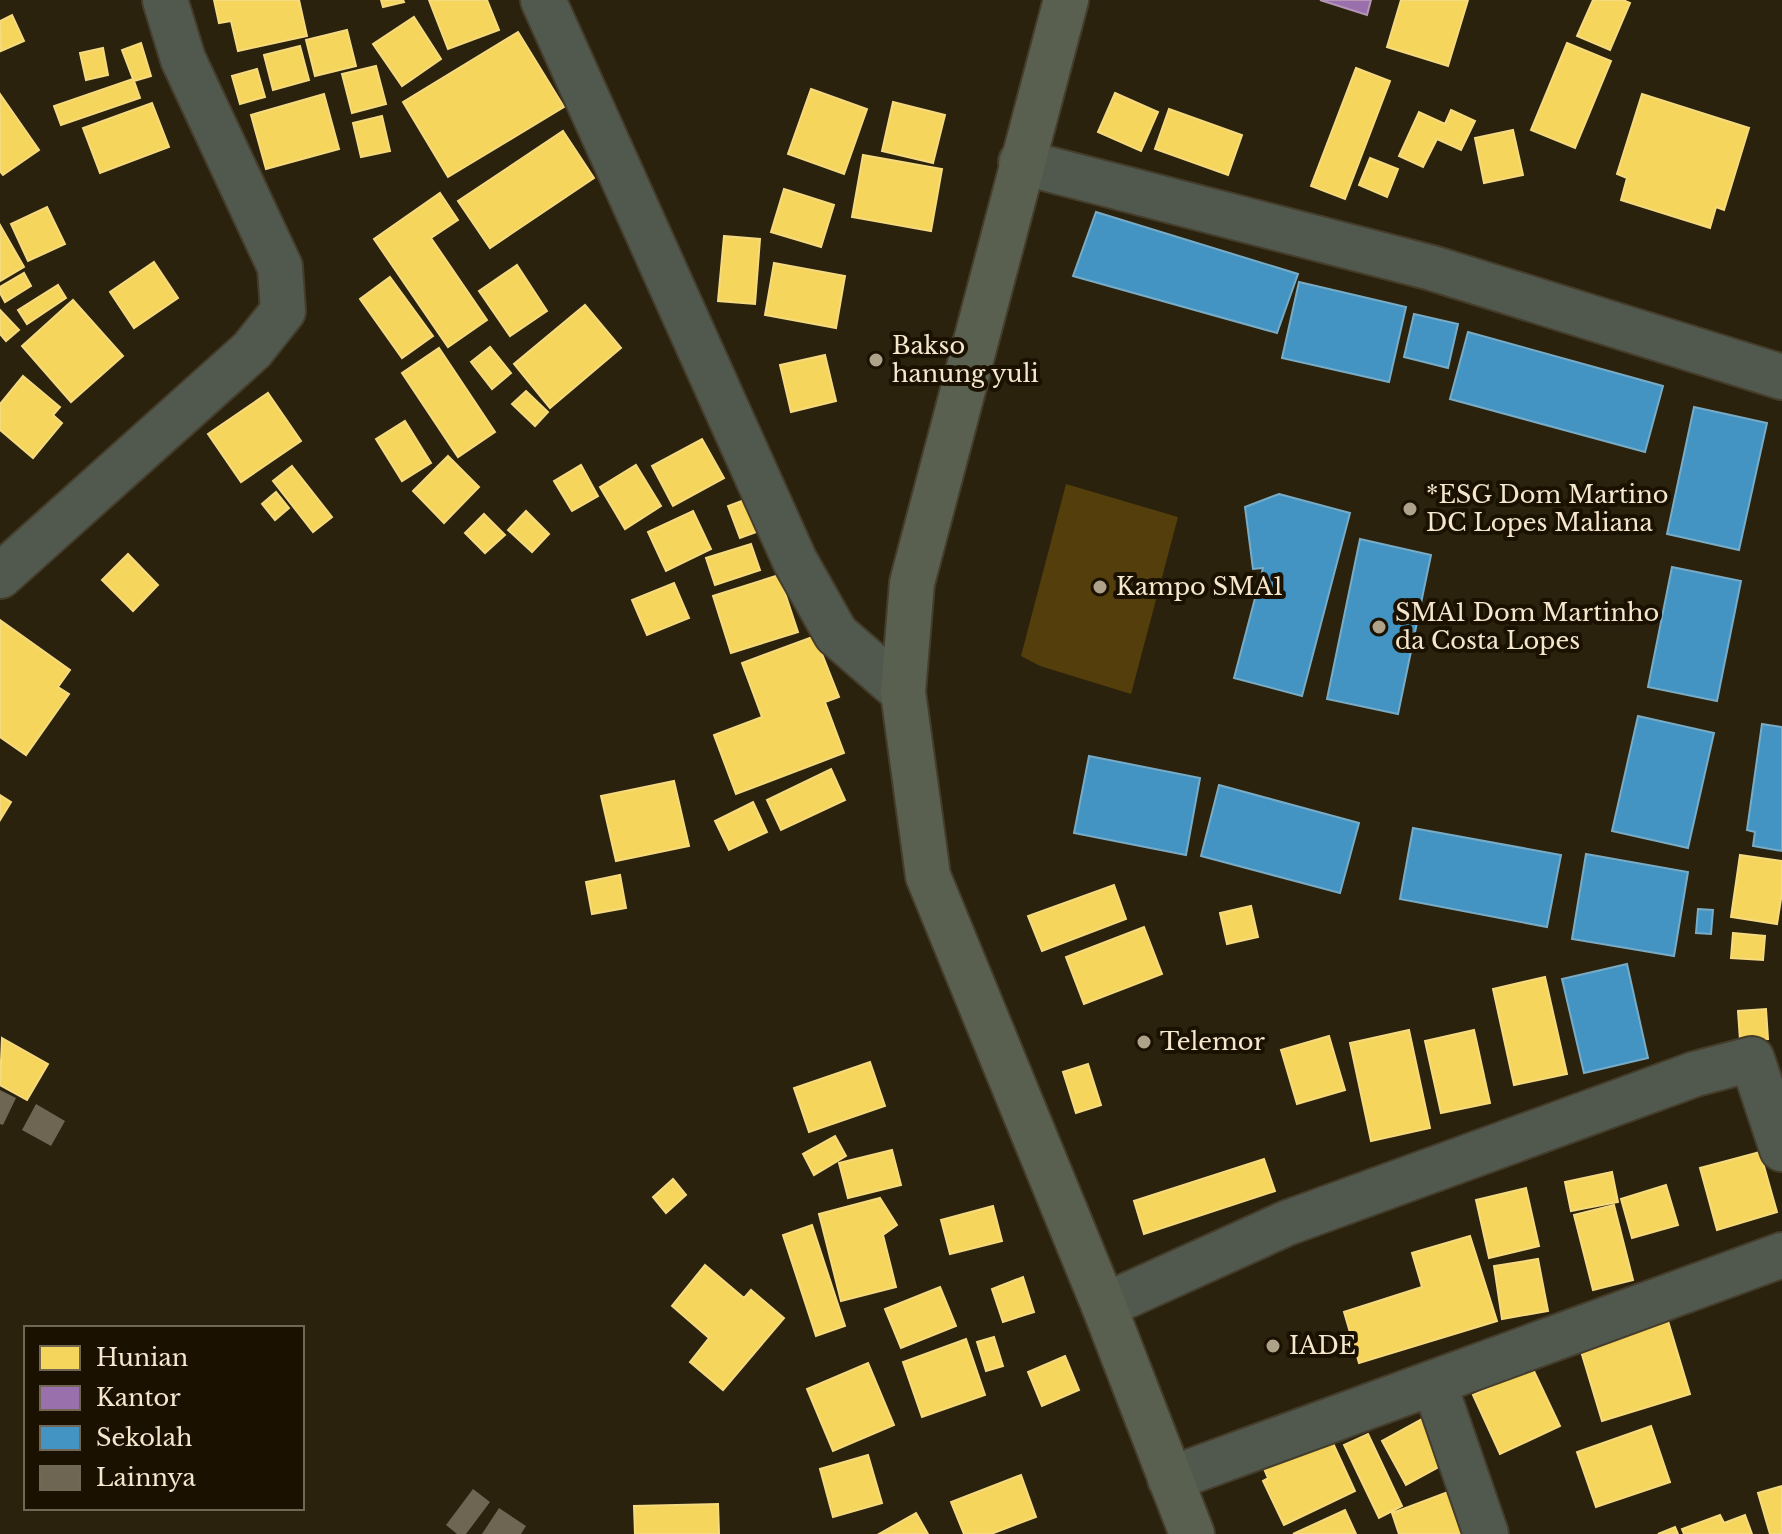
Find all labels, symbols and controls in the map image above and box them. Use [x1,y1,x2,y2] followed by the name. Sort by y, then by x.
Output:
[892,331,1039,388] place label: Bakso hanung yuli
[867,351,885,369] marker: Bakso hanung yuli
[1426,480,1668,537] place label: *ESG Dom Martino DC Lopes Maliana
[1401,500,1419,518] marker: *ESG Dom Martino DC Lopes Maliana
[1116,572,1284,601] place label: Kampo SMA1
[1091,578,1109,596] marker: Kampo SMA1
[1395,598,1659,655] place label: SMA1 Dom Martinho da Costa Lopes
[1370,618,1388,636] marker: SMA1 Dom Martinho da Costa Lopes
[1160,1027,1265,1056] place label: Telemor
[1135,1033,1153,1051] marker: Telemor
[24,1326,304,1510] legend
[1289,1331,1356,1360] place label: IADE
[1264,1337,1282,1355] marker: IADE
[96,1343,188,1372] text: Hunian
[96,1383,181,1412] text: Kantor
[96,1423,192,1452] text: Sekolah
[96,1463,197,1492] text: Lainnya

